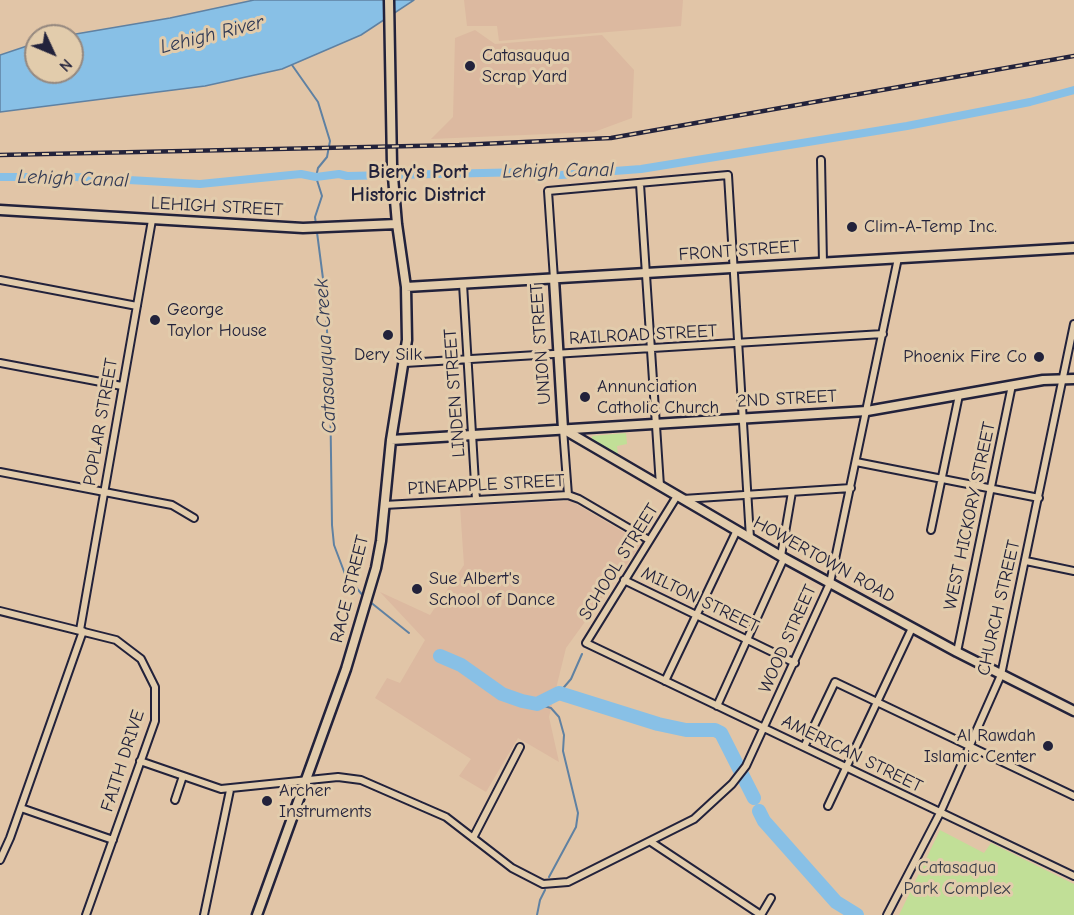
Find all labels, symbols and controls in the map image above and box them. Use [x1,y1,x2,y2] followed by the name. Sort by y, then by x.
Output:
[158,11,266,59] water label: Lehigh River
[24,24,84,84] north arrow
[482,45,570,88] place label: Catasauqua Scrap Yard
[55,55,76,75] text: N
[463,59,477,73] marker: Catasauqua Scrap Yard
[502,158,614,184] water label: Lehigh Canal
[351,160,485,207] district label: Biery's Port Historic District
[17,165,129,193] water label: Lehigh Canal
[150,193,284,221] street label: LEHIGH STREET
[864,216,997,238] place label: Clim-A-Temp Inc.
[845,220,859,234] marker: Clim-A-Temp Inc.
[678,236,800,266] street label: FRONT STREET
[310,278,342,434] water label: Catasauqua Creek
[526,283,556,405] street label: UNION STREET
[167,299,267,342] place label: George Taylor House
[148,313,162,327] marker: George Taylor House
[568,320,718,350] street label: RAILROAD STREET
[381,328,395,342] marker: Dery Silk
[440,328,470,458] street label: LINDEN STREET
[354,344,422,366] place label: Dery Silk
[903,346,1027,368] place label: Phoenix Fire Co
[1032,350,1046,364] marker: Phoenix Fire Co
[79,357,123,487] street label: POPLAR STREET
[597,376,719,418] place label: Annunciation Catholic Church
[737,386,837,412] street label: 2ND STREET
[578,390,592,404] marker: Annunciation Catholic Church
[939,420,1001,612] street label: WEST HICKORY STREET
[407,470,565,500] street label: PINEAPPLE STREET
[575,500,663,624] street label: SCHOOL STREET
[749,512,899,608] street label: HOWERTOWN ROAD
[326,533,374,645] street label: RACE STREET
[973,538,1025,678] street label: CHURCH STREET
[638,562,762,638] street label: MILTON STREET
[429,568,555,610] place label: Sue Albert's School of Dance
[754,581,822,697] street label: WOOD STREET
[410,582,424,596] marker: Sue Albert's School of Dance
[96,707,150,815] street label: FAITH DRIVE
[778,710,926,798] street label: AMERICAN STREET
[924,725,1036,768] place label: Al Rawdah Islamic Center
[1041,739,1055,753] marker: Al Rawdah Islamic Center
[279,780,371,822] place label: Archer Instruments
[260,794,274,808] marker: Archer Instruments
[904,857,1010,900] park label: Catasaqua Park Complex

